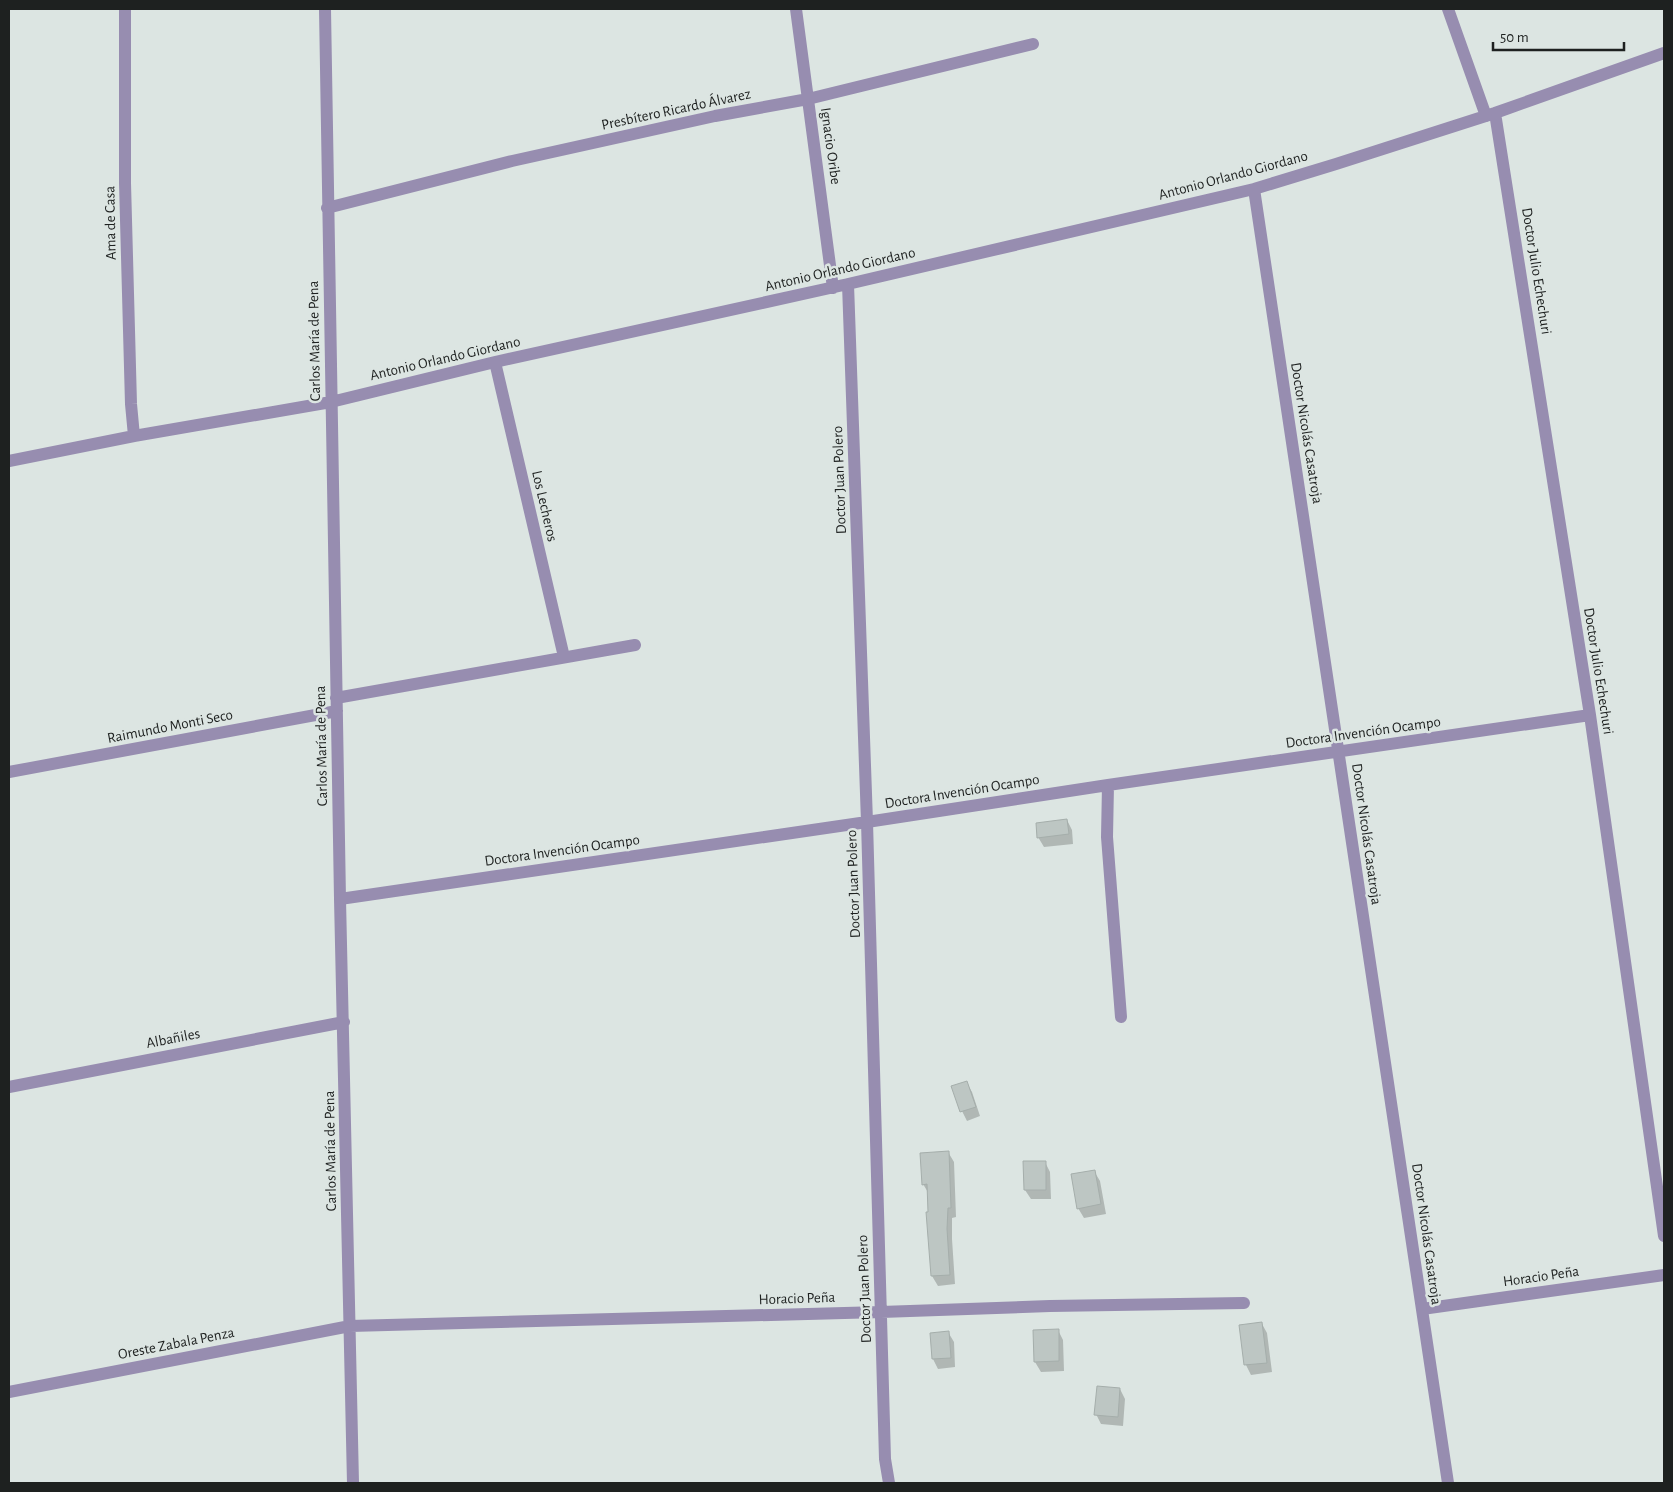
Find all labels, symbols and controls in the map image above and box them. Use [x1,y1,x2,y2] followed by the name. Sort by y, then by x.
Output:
[1493,20,1624,52] scale bar
[1500,30,1529,45] text: 50 m
[600,84,752,133] street label: Presbítero Ricardo Álvarez
[818,107,843,186] street label: Ignacio Oribe
[1157,148,1309,203] street label: Antonio Orlando Giordano
[102,186,119,260] street label: Ama de Casa
[1519,207,1554,336] street label: Doctor Julio Echechuri
[763,245,917,294] street label: Antonio Orlando Giordano
[306,280,323,402] street label: Carlos María de Pena
[368,334,522,383] street label: Antonio Orlando Giordano
[1288,361,1325,505] street label: Doctor Nicolás Casatroja
[830,426,849,534] street label: Doctor Juan Polero
[529,469,560,543] street label: Los Lecheros
[1581,607,1616,736] street label: Doctor Julio Echechuri
[313,685,330,807] street label: Carlos María de Pena
[106,707,234,746] street label: Raimundo Monti Seco
[1284,714,1442,751] street label: Doctora Invención Ocampo
[1349,762,1384,906] street label: Doctor Nicolás Casatroja
[884,772,1041,811] street label: Doctora Invención Ocampo
[844,830,863,938] street label: Doctor Juan Polero
[483,832,641,869] street label: Doctora Invención Ocampo
[145,1026,201,1051] street label: Albañiles
[322,1090,339,1212] street label: Carlos María de Pena
[1409,1162,1444,1306] street label: Doctor Nicolás Casatroja
[855,1235,874,1343] street label: Doctor Juan Polero
[1502,1264,1580,1289] street label: Horacio Peña
[758,1290,836,1307] street label: Horacio Peña
[117,1325,236,1362] street label: Oreste Zabala Penza

